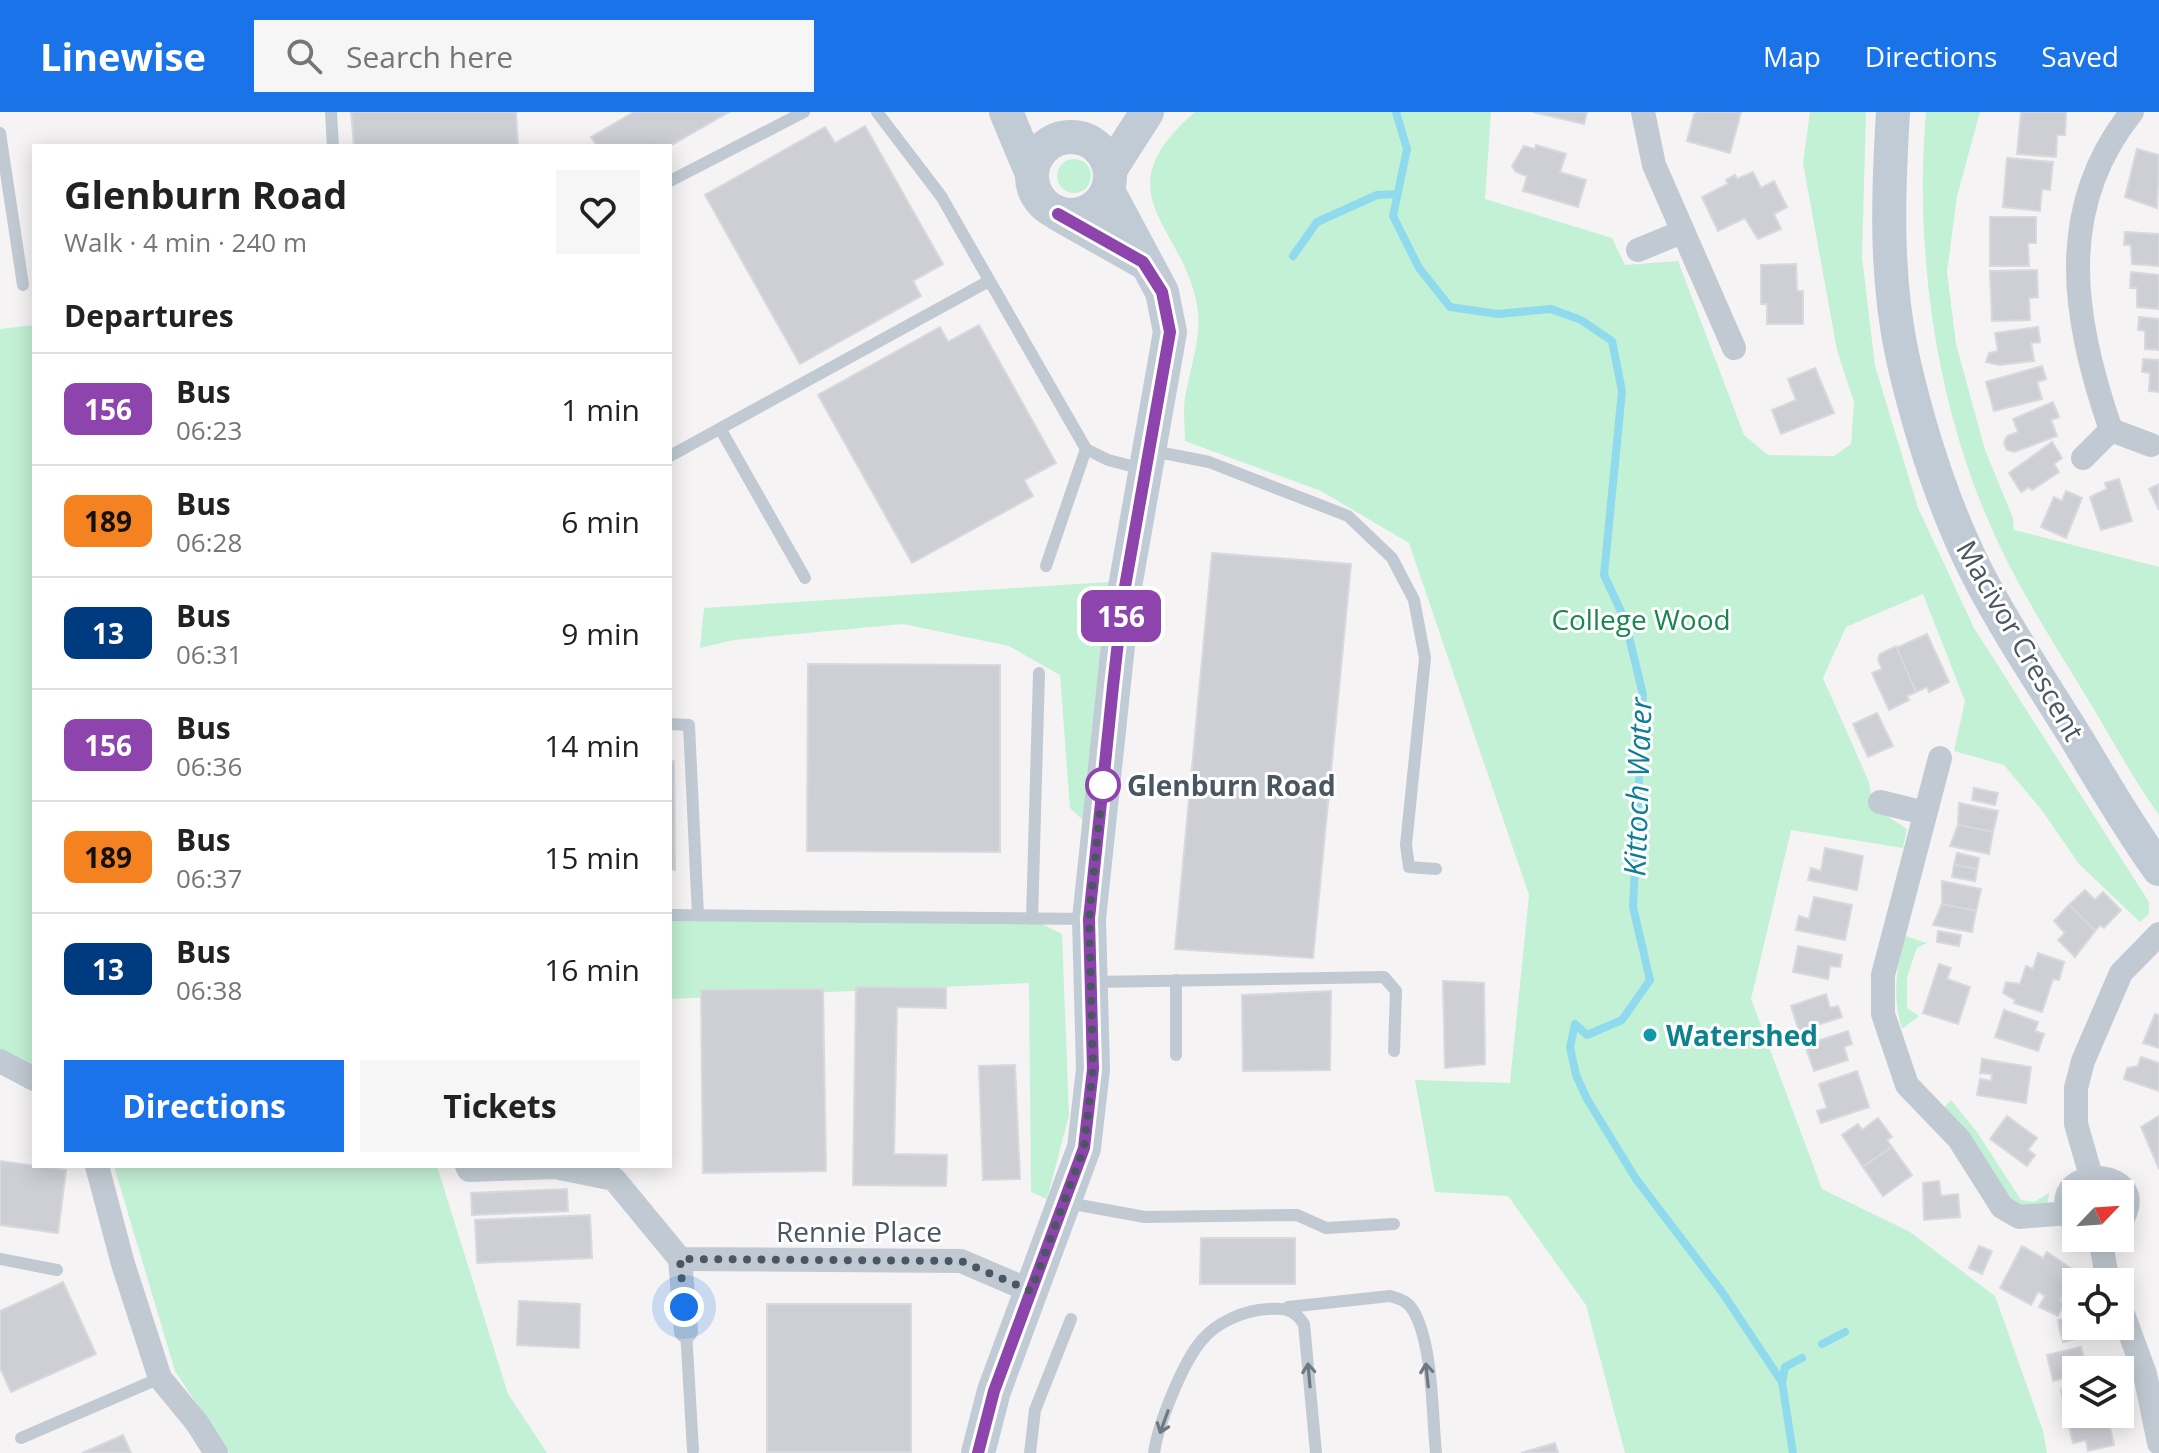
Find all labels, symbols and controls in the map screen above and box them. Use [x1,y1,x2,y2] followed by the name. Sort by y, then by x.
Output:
[254,20,814,92] search box
[40,30,206,82] text: Linewise
[282,34,326,78] icon: search
[346,36,513,77] text: Search here
[1763,37,1821,75] text: Map
[1865,37,1997,75] text: Directions
[2041,37,2119,75] text: Saved
[64,168,347,220] text: Glenburn Road
[556,170,640,254] button: heart
[64,224,307,260] text: Walk · 4 min · 240 m
[64,295,234,336] text: Departures
[176,371,231,412] text: Bus
[561,389,640,430] text: 1 min
[84,390,132,428] text: 156
[176,412,242,448] text: 06:23
[176,483,231,524] text: Bus
[561,501,640,542] text: 6 min
[84,502,132,540] text: 189
[176,524,242,560] text: 06:28
[1948,533,2094,747] street label: Macivor Crescent
[1075,590,1167,642] line badge: 156
[176,595,231,636] text: Bus
[1097,597,1145,635] text: 156
[1551,600,1731,638] park label: College Wood
[561,613,640,654] text: 9 min
[92,614,124,652] text: 13
[176,636,242,672] text: 06:31
[1613,696,1661,877] water label: Kittoch Water
[176,707,231,748] text: Bus
[544,725,640,766] text: 14 min
[84,726,132,764] text: 156
[176,748,242,784] text: 06:36
[1127,766,1336,804] place label: Glenburn Road
[1086,768,1120,802] marker: Glenburn Road
[176,819,231,860] text: Bus
[544,837,640,878] text: 15 min
[84,838,132,876] text: 189
[176,860,242,896] text: 06:37
[176,931,231,972] text: Bus
[544,949,640,990] text: 16 min
[92,950,124,988] text: 13
[176,972,242,1008] text: 06:38
[1666,1016,1818,1054] place label: Watershed
[1641,1026,1659,1044] marker: Watershed
[64,1060,344,1152] button: Directions
[360,1060,640,1152] button: Tickets
[2062,1180,2134,1252] north arrow
[2062,1180,2134,1428] map controls
[776,1212,942,1250] street label: Rennie Place
[2062,1268,2134,1340] button: locate
[664,1287,704,1327] your location
[2062,1356,2134,1428] button: layers
[1301,1362,1316,1389] one-way arrow
[1420,1363,1435,1389] one-way arrow
[1155,1409,1170,1434] one-way arrow

